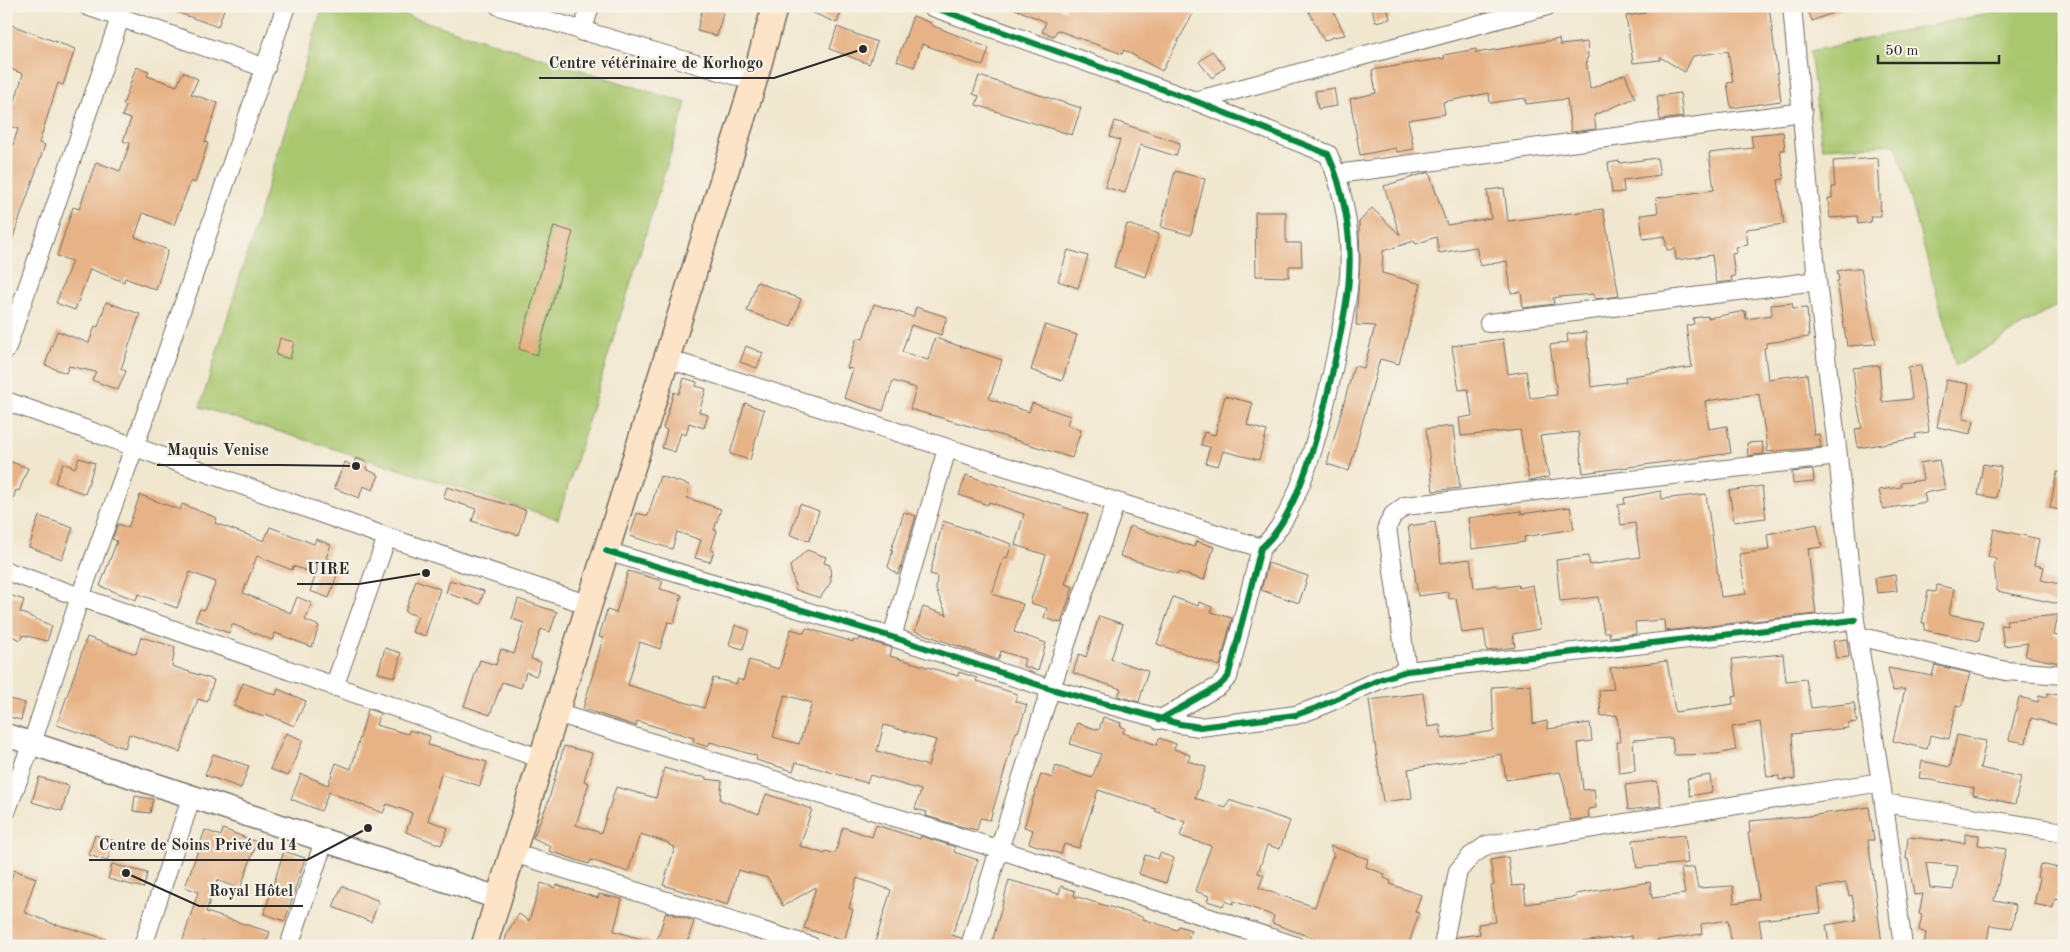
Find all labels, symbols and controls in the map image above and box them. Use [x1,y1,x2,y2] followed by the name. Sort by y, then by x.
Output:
[1878,32,1999,64] scale bar
[1885,44,1919,59] text: 50 m
[539,47,774,78] callout: Centre vétérinaire de Korhogo
[549,56,763,72] text: Centre vétérinaire de Korhogo
[157,434,279,465] callout: Maquis Venise
[167,443,269,459] text: Maquis Venise
[297,553,359,584] callout: UIRE
[307,562,349,578] text: UIRE
[89,829,307,860] callout: Centre de Soins Privé du 14
[99,838,297,854] text: Centre de Soins Privé du 14
[199,875,303,906] callout: Royal Hôtel
[209,884,293,900] text: Royal Hôtel

